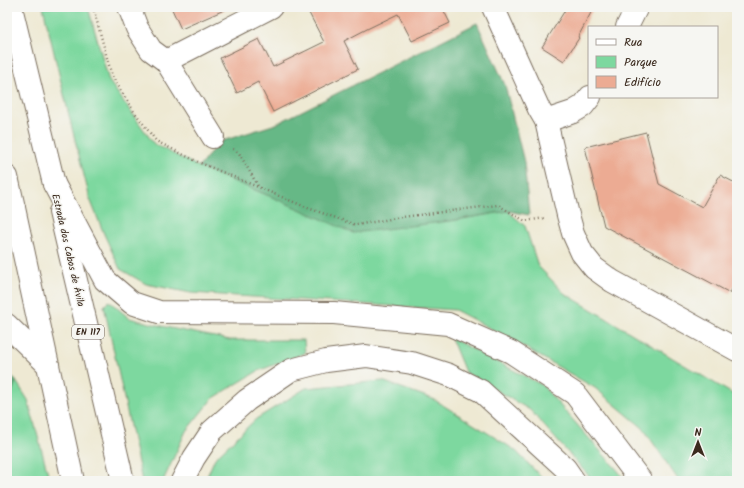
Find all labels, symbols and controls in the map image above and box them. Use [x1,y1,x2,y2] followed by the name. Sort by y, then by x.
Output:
[588,26,718,98] legend
[624,33,643,52] text: Rua
[624,53,658,72] text: Parque
[624,73,661,92] text: Edifício
[47,192,89,309] street label: Estrada dos Cabos de Ávila
[72,325,104,339] road number: EN 117
[678,422,718,462] north arrow
[695,424,702,442] text: N

